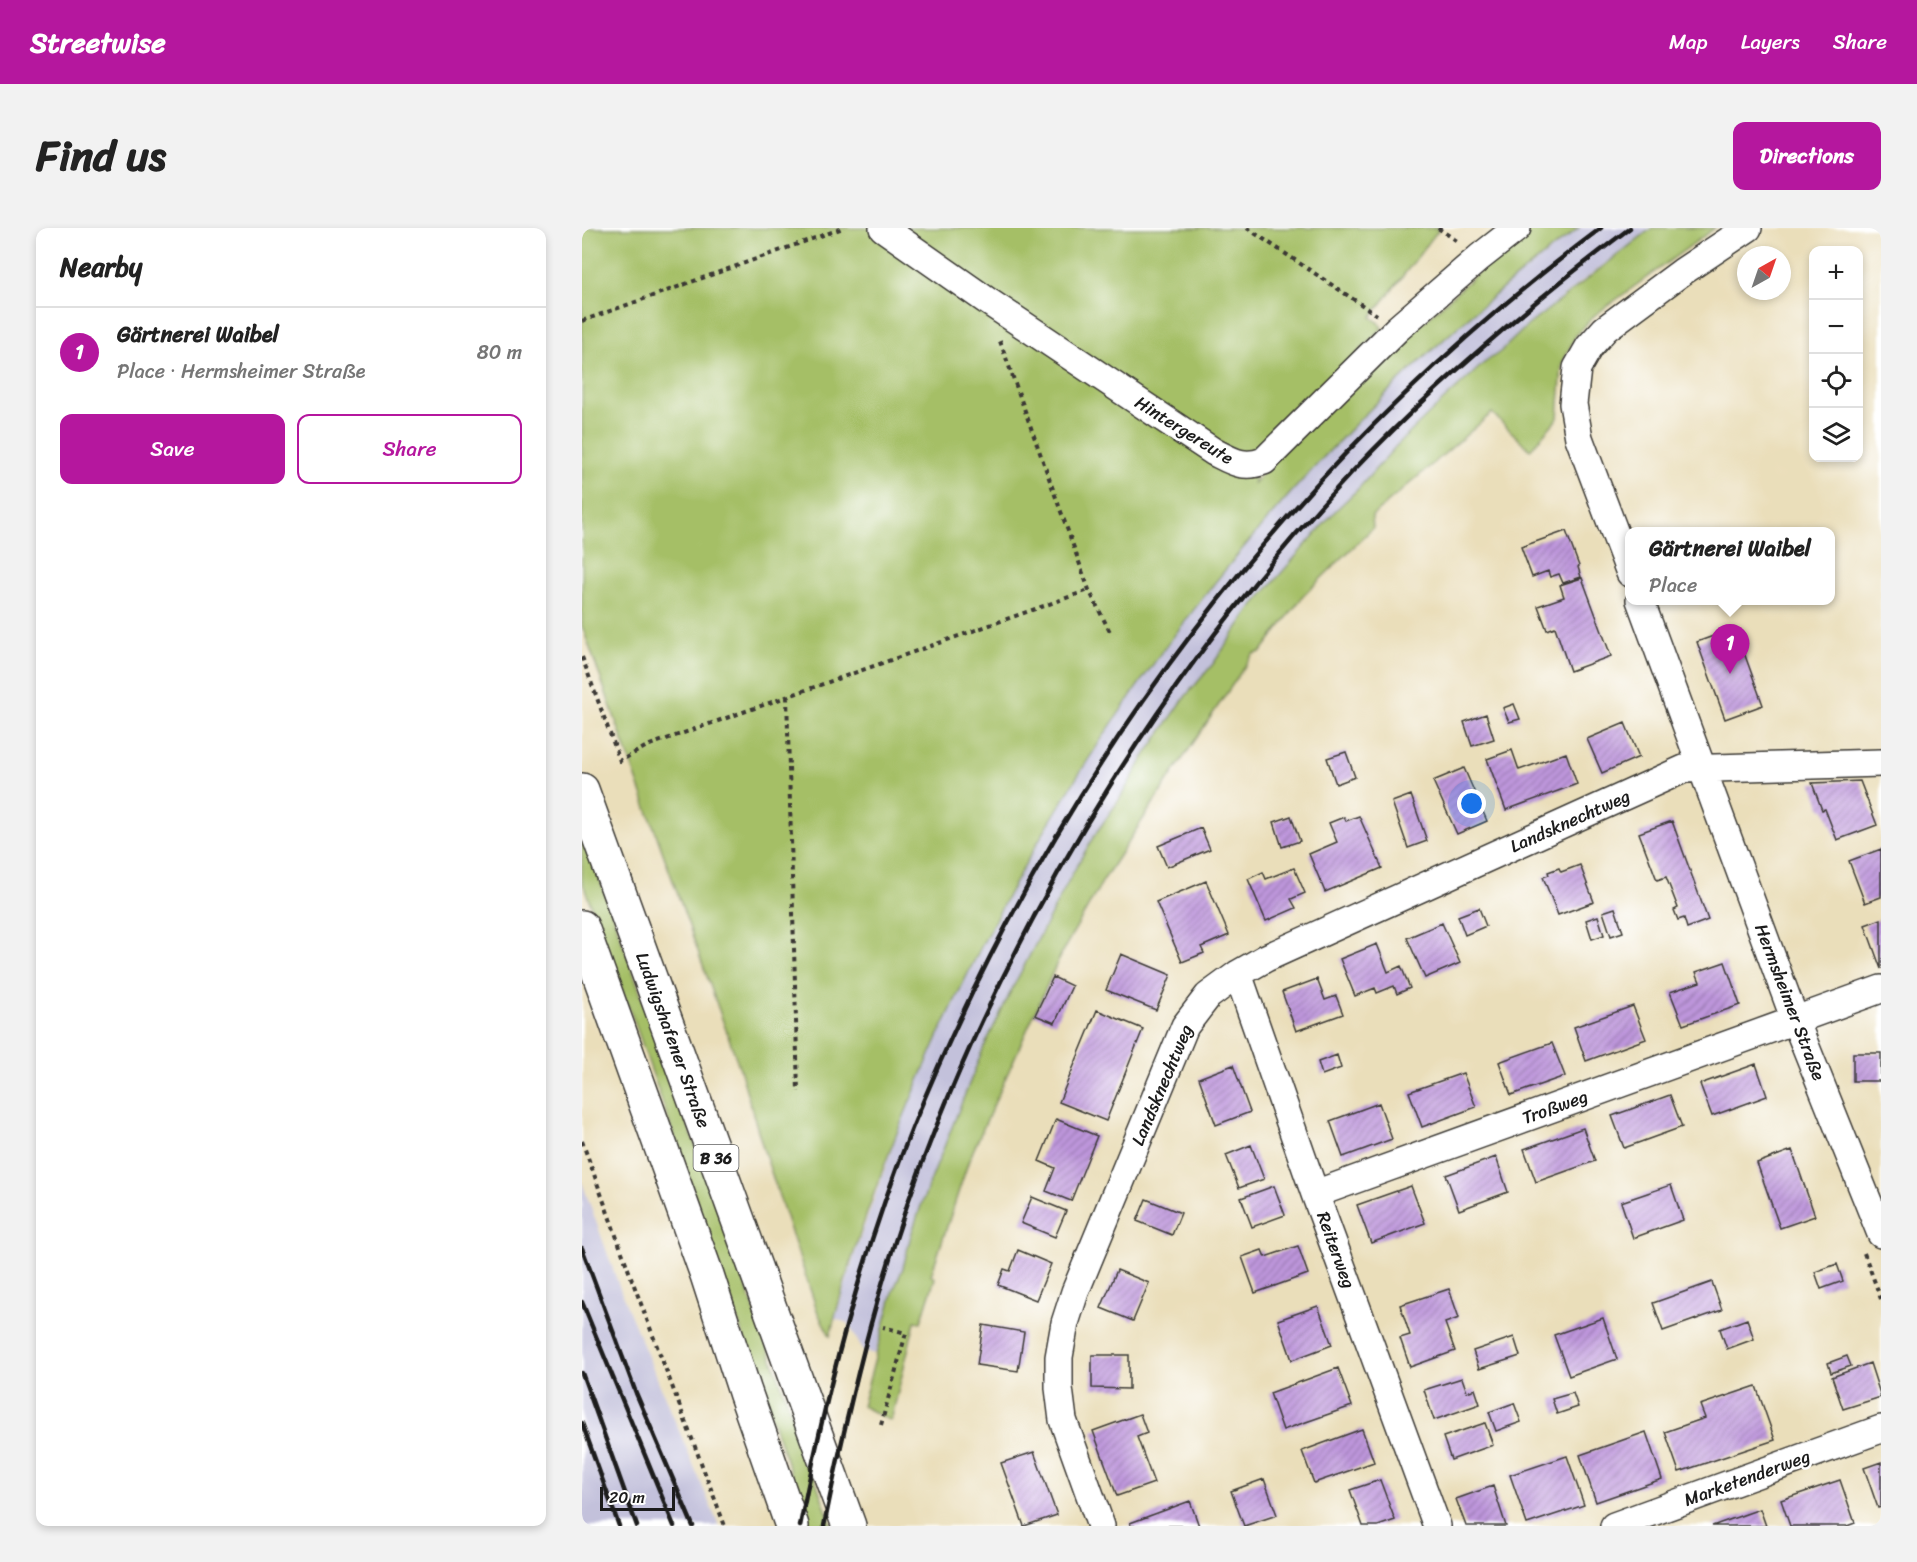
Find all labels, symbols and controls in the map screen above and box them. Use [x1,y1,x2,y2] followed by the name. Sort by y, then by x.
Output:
[30,18,166,67] text: Streetwise
[1669,23,1708,61] text: Map
[1741,23,1800,61] text: Layers
[1833,23,1887,61] text: Share
[36,119,166,193] text: Find us
[1733,122,1881,190] button: Directions
[60,244,142,290] text: Nearby
[1737,246,1791,300] north arrow
[1809,246,1863,462] map controls
[1809,246,1863,300] button: +
[1809,300,1863,354] button: −
[117,315,279,354] text: Gärtnerei Waibel
[75,335,84,370] text: 1
[477,335,522,370] text: 80 m
[117,354,365,389] text: Place · Hermsheimer Straße
[1809,354,1863,408] button: locate
[1128,387,1240,473] street label: Hintergereute
[1809,408,1863,462] button: layers
[60,414,285,484] button: Save
[297,414,522,484] button: Share
[1625,527,1835,605] popup
[1649,529,1811,568] text: Gärtnerei Waibel
[1649,568,1697,603] text: Place
[1710,624,1750,674] pin: 1
[1505,780,1635,862] street label: Landsknechtweg
[1457,789,1486,818] your location
[1745,919,1835,1086] street label: Hermsheimer Straße
[626,947,720,1133] street label: Ludwigshafener Straße
[1122,1019,1202,1151] street label: Landsknechtweg
[1518,1080,1592,1134] street label: Troßweg
[694,1145,738,1171] road number: B 36
[1307,1207,1365,1293] street label: Reiterweg
[1679,1440,1815,1516] street label: Marketenderweg
[609,1483,645,1512] text: 20 m
[600,1484,675,1512] scale bar

